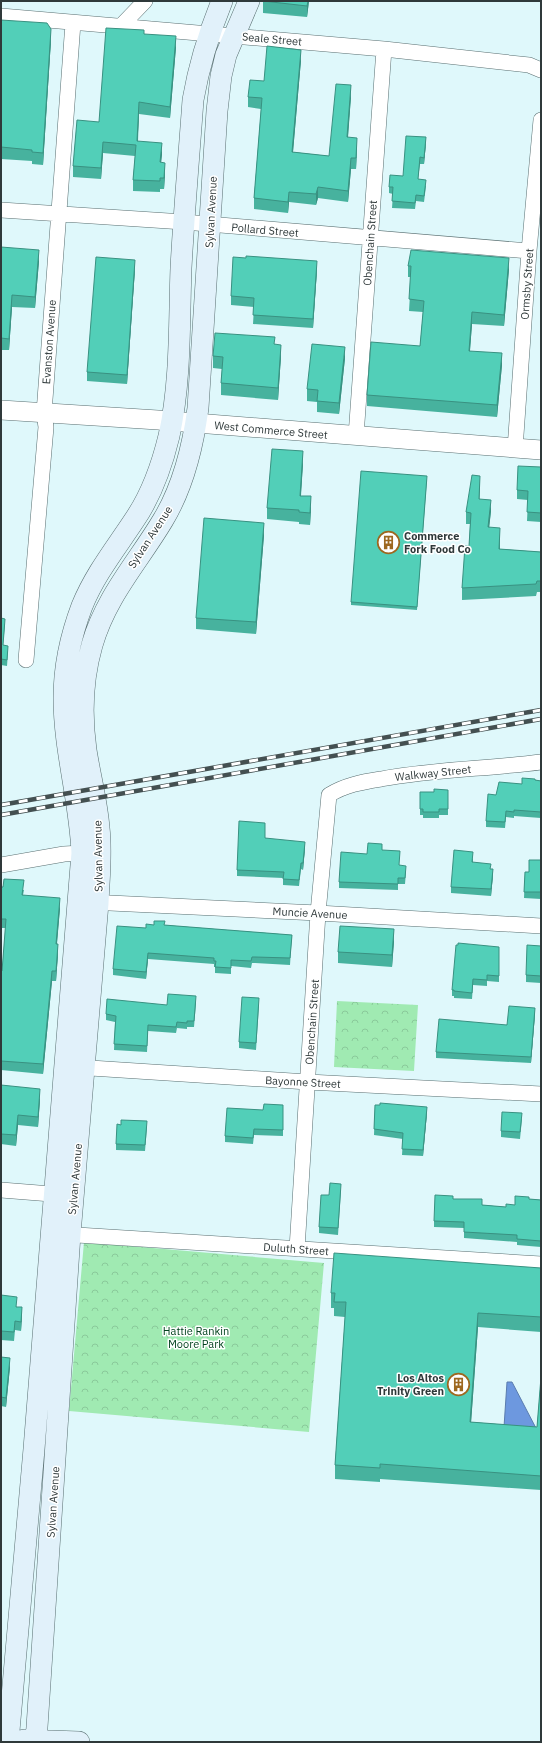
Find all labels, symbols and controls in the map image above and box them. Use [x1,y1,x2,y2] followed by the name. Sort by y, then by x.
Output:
[241,29,303,49] street label: Seale Street
[202,176,220,248] street label: Sylvan Avenue
[360,200,380,286] street label: Obenchain Street
[231,220,299,240] street label: Pollard Street
[518,248,536,320] street label: Ormsby Street
[39,299,59,385] street label: Evanston Avenue
[214,418,328,442] street label: West Commerce Street
[125,503,175,571] street label: Sylvan Avenue
[376,529,402,555] building icon: Commerce Fork Food Co
[404,529,471,556] place label: Commerce Fork Food Co
[394,762,472,784] street label: Walkway Street
[90,820,106,892] street label: Sylvan Avenue
[272,904,348,922] street label: Muncie Avenue
[302,979,322,1065] street label: Obenchain Street
[265,1073,341,1091] street label: Bayonne Street
[65,1143,85,1215] street label: Sylvan Avenue
[263,1240,329,1258] street label: Duluth Street
[163,1324,229,1351] park label: Hattie Rankin Moore Park
[377,1371,444,1398] place label: Los Altos Trinity Green
[446,1371,472,1397] building icon: Los Altos Trinity Green
[44,1466,62,1538] street label: Sylvan Avenue

